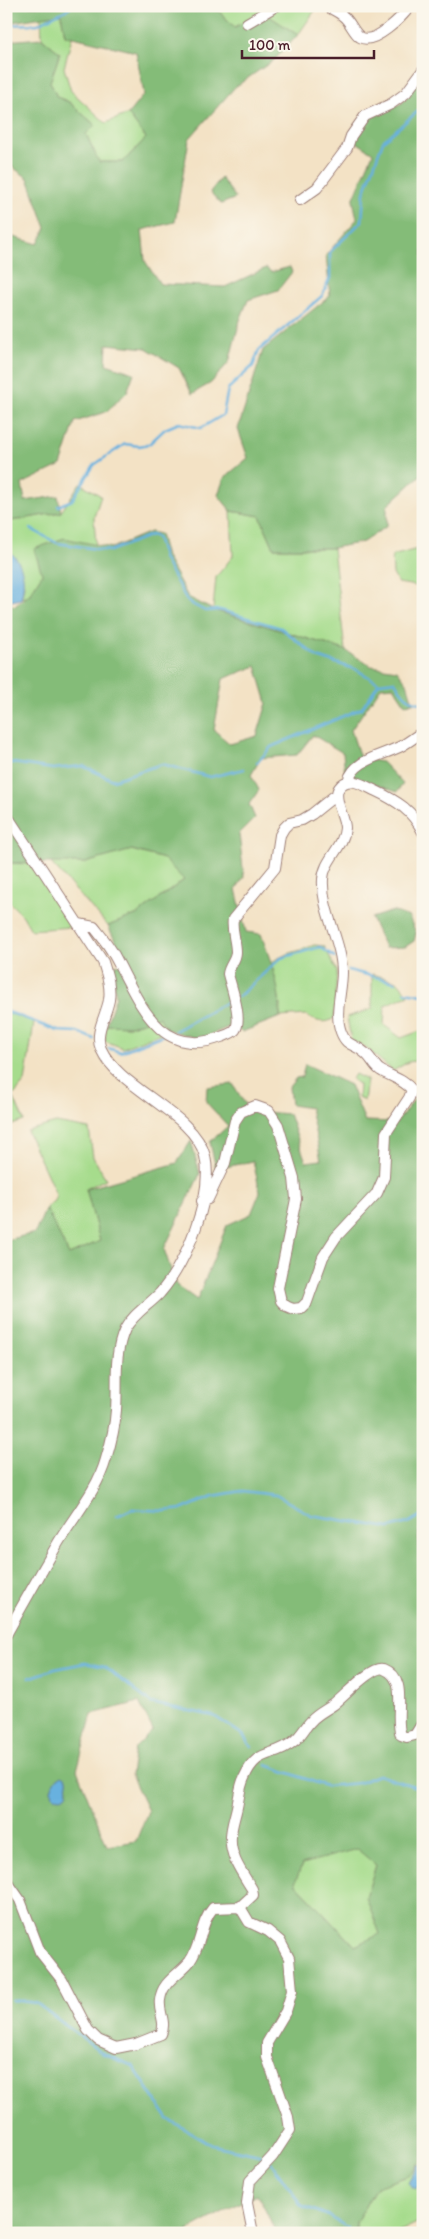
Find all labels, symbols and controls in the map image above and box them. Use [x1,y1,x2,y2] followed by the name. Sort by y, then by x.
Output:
[242,28,374,60] scale bar
[249,36,291,54] text: 100 m

